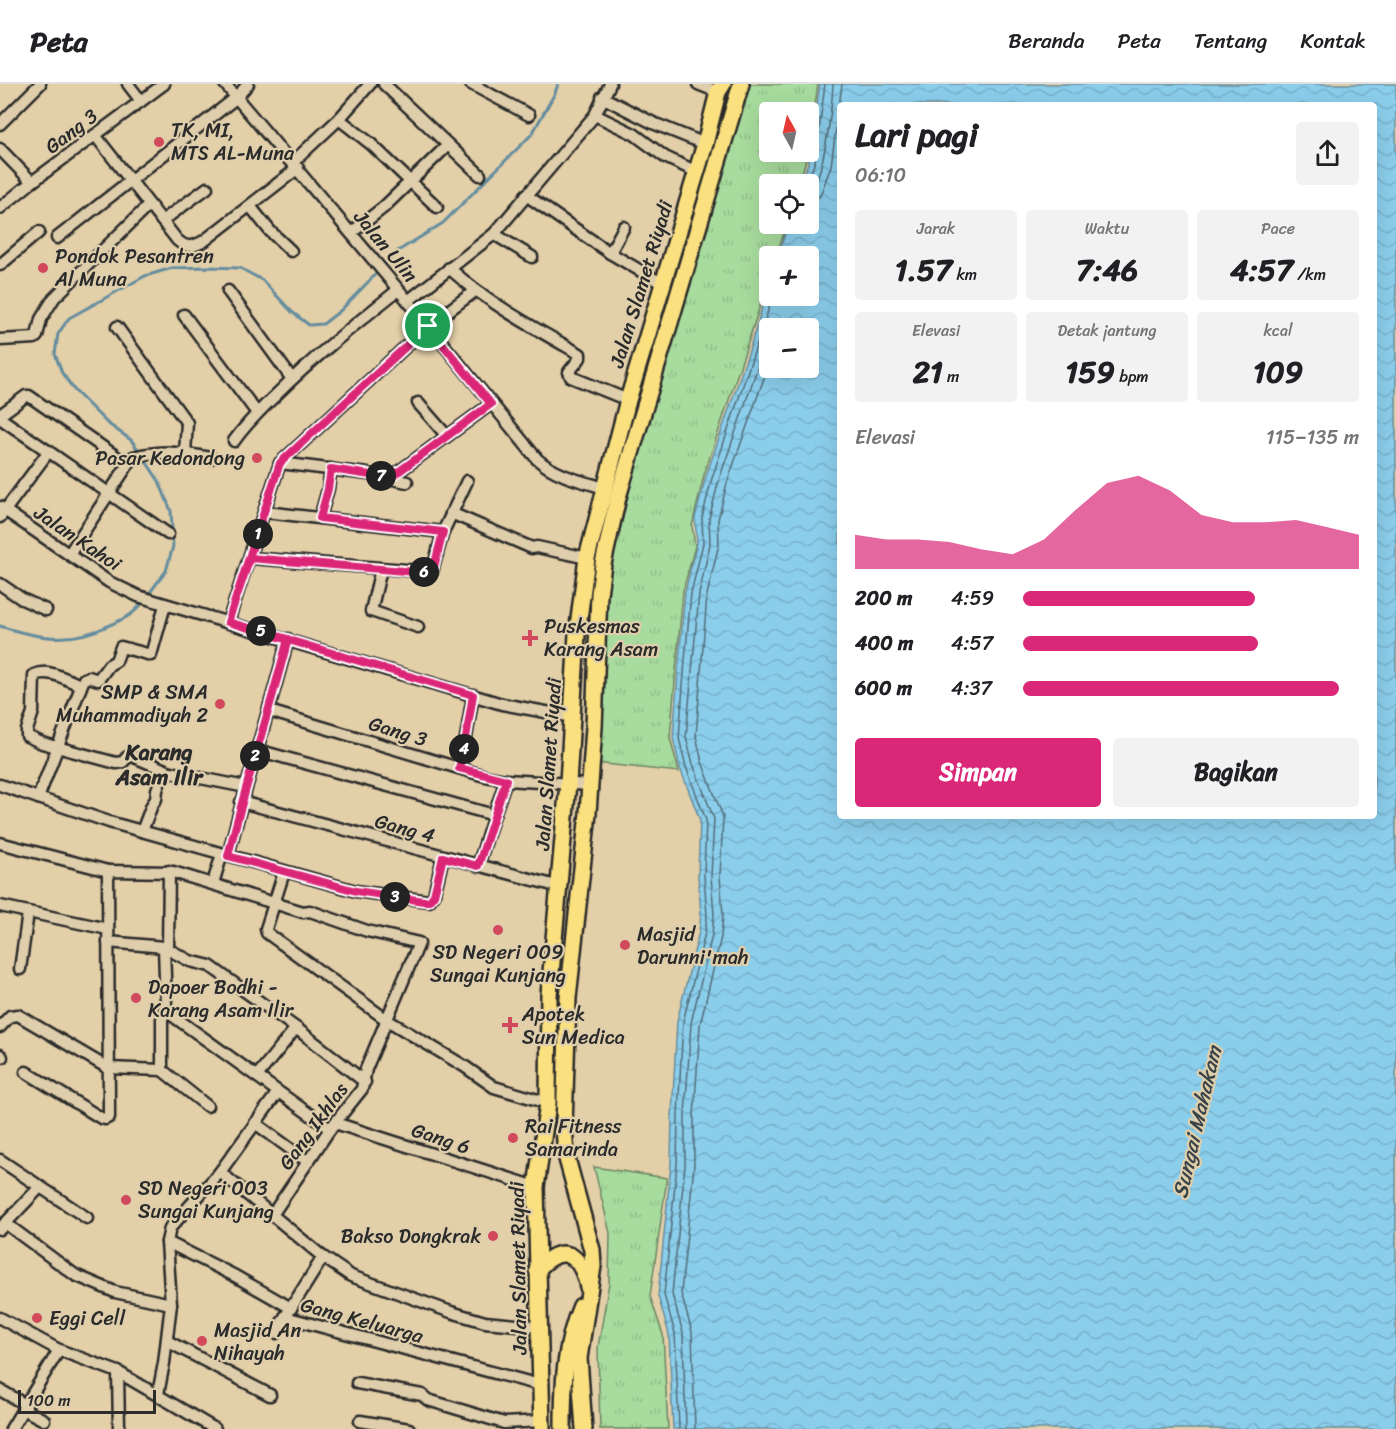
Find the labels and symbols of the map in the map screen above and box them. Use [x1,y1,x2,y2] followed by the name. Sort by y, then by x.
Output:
[37,99,106,163] street label: Gang 3
[759,102,819,162] north arrow
[171,113,295,171] place label: TK, MI, MTS AL-Muna
[152,135,166,149] marker: TK, MI, MTS AL-Muna
[599,195,684,373] street label: Jalan Slamet Riyadi
[344,201,427,291] street label: Jalan Ulin
[54,239,214,297] place label: Pondok Pesantren Al Muna
[36,261,50,275] marker: Pondok Pesantren Al Muna
[402,300,453,351] pin
[95,441,245,476] place label: Pasar Kedondong
[250,451,264,465] marker: Pasar Kedondong
[366,461,396,491] pin: 7
[26,496,130,582] street label: Jalan Kahoi
[243,519,273,549] pin: 1
[409,557,439,587] pin: 6
[544,609,658,667] place label: Puskesmas Karang Asam
[246,616,276,646] pin: 5
[521,629,539,647] marker: Puskesmas Karang Asam
[56,675,208,733] place label: SMP & SMA Muhammadiyah 2
[525,675,572,853] street label: Jalan Slamet Riyadi
[213,697,227,711] marker: SMP & SMA Muhammadiyah 2
[364,706,431,757] street label: Gang 3
[115,733,204,797] district label: Karang Asam Ilir
[449,734,479,764] pin: 4
[240,741,270,771] pin: 2
[371,804,439,853] street label: Gang 4
[380,882,410,912] pin: 3
[637,917,748,975] place label: Masjid Darunni'mah
[491,923,505,937] marker: SD Negeri 009 Sungai Kunjang
[430,935,566,993] place label: SD Negeri 009 Sungai Kunjang
[618,938,632,952] marker: Masjid Darunni'mah
[148,970,295,1028] place label: Dapoer Bodhi - Karang Asam Ilir
[129,991,143,1005] marker: Dapoer Bodhi - Karang Asam Ilir
[521,997,625,1055] place label: Apotek Sun Medica
[503,1018,517,1032] marker: Apotek Sun Medica
[1161,1040,1233,1202] water label: Sungai Mahakam
[269,1074,358,1178] street label: Gang Ikhlas
[525,1109,622,1167] place label: Rai Fitness Samarinda
[407,1113,475,1164] street label: Gang 6
[506,1131,520,1145] marker: Rai Fitness Samarinda
[138,1171,274,1229] place label: SD Negeri 003 Sungai Kunjang
[499,1180,538,1356] street label: Jalan Slamet Riyadi
[119,1193,133,1207] marker: SD Negeri 003 Sungai Kunjang
[341,1219,481,1254] place label: Bakso Dongkrak
[486,1229,500,1243] marker: Bakso Dongkrak
[297,1287,428,1354] street label: Gang Keluarga
[49,1301,126,1336] place label: Eggi Cell
[30,1311,44,1325] marker: Eggi Cell
[214,1313,301,1371] place label: Masjid An Nihayah
[195,1334,209,1348] marker: Masjid An Nihayah
[18,1387,156,1414] scale bar

